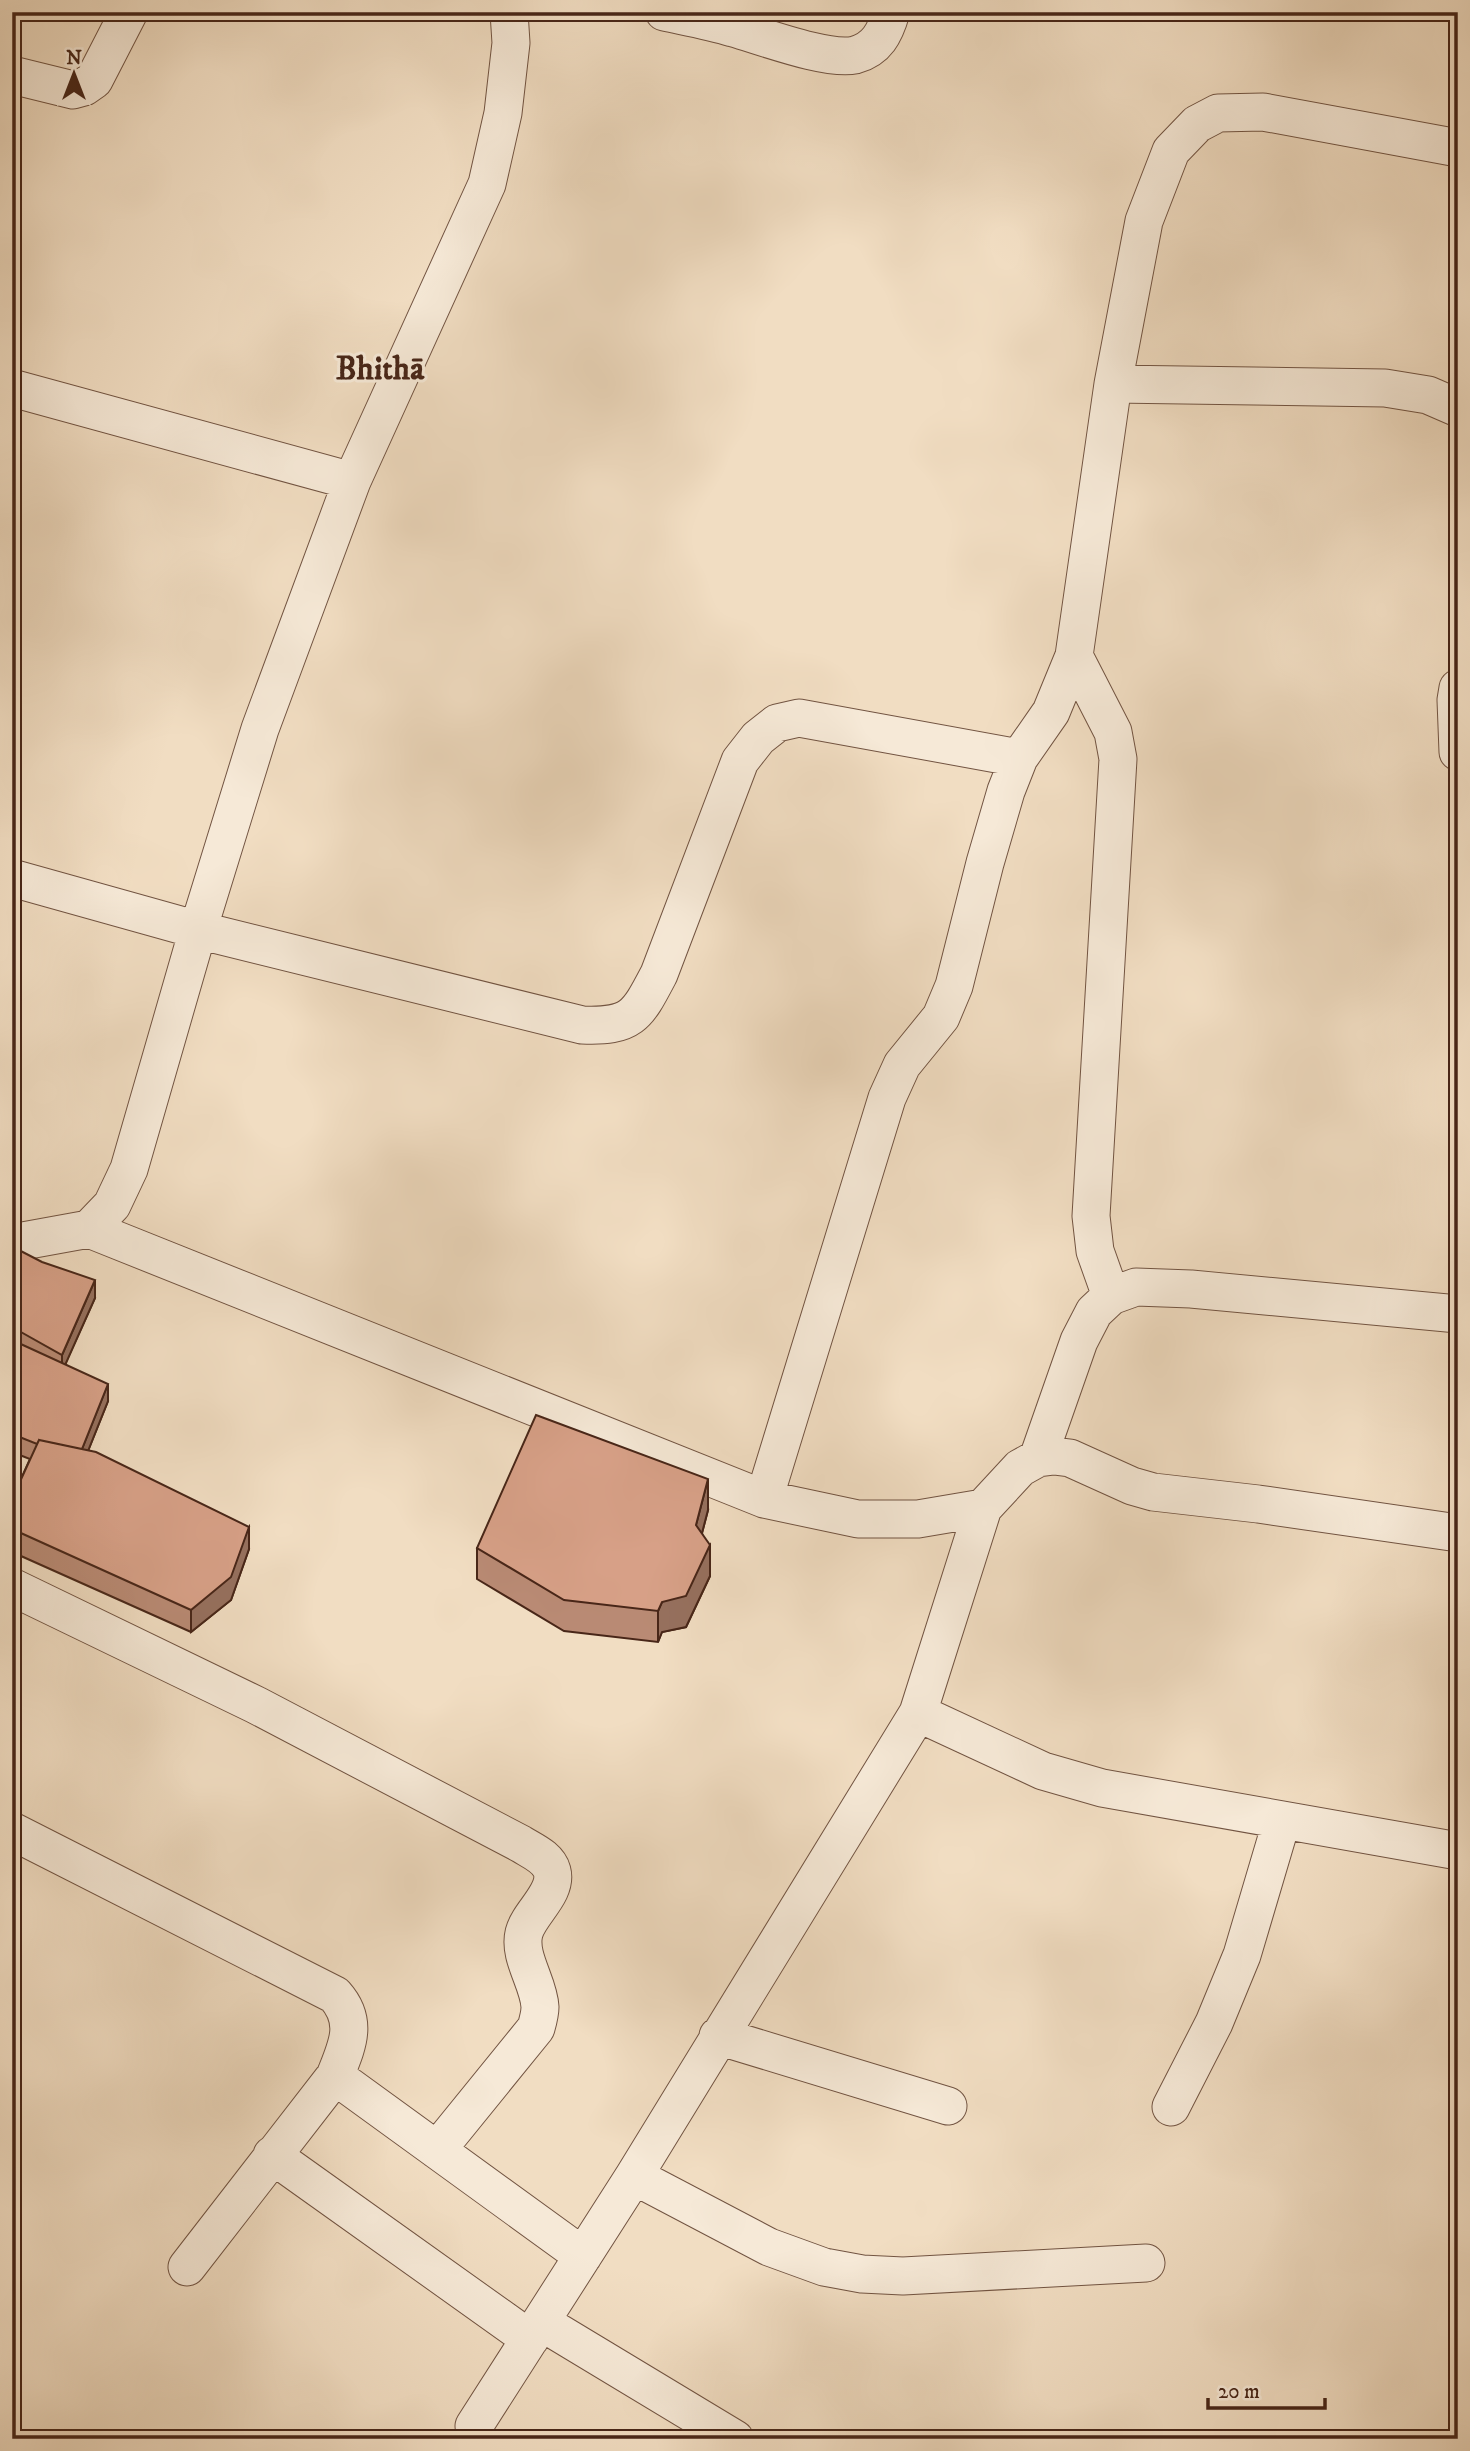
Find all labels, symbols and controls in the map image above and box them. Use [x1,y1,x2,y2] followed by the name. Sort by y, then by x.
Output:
[38,38,108,108] north arrow
[66,47,82,70] text: N
[336,349,425,390] district label: Bhithā
[1208,2367,1325,2411] scale bar
[1218,2379,1260,2405] text: 20 m

